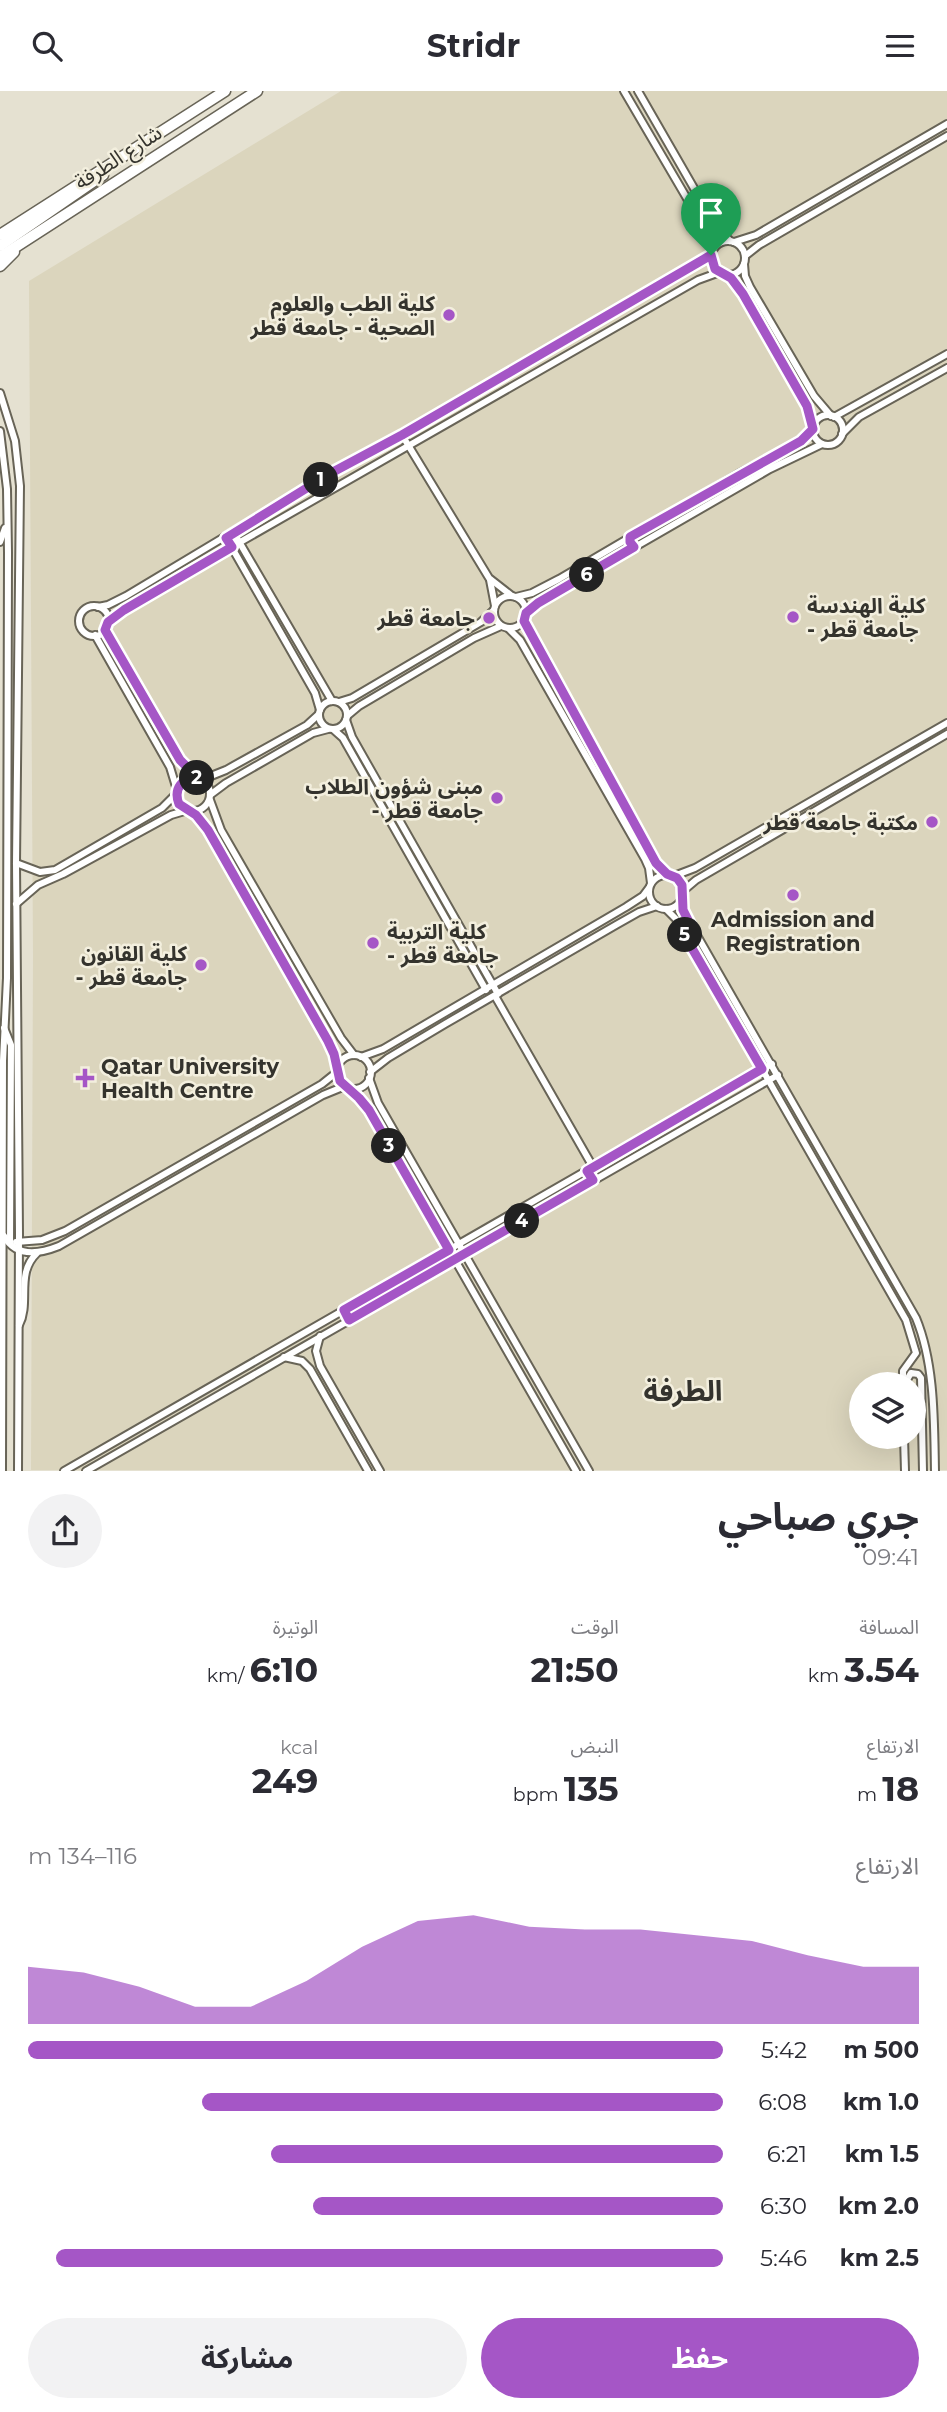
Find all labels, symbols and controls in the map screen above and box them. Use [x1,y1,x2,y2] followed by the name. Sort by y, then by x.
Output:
[427,26,520,65] text: Stridr
[28,27,66,65] icon: search
[881,27,919,65] icon: menu
[70,120,168,197] street label: شارع الطرفة
[681,183,741,255] pin
[692,194,730,232] icon: arrive
[250,291,435,340] place label: كلية الطب والعلوم الصحية - جامعة قطر
[441,307,457,323] marker: كلية الطب والعلوم الصحية - جامعة قطر
[304,463,338,497] pin: 1
[317,468,324,491] text: 1
[570,557,604,593] pin: 6
[580,563,593,586] text: 6
[807,593,926,642] place label: كلية الهندسة - جامعة قطر
[377,606,475,631] place label: جامعة قطر
[785,609,801,625] marker: كلية الهندسة - جامعة قطر
[481,610,497,626] marker: جامعة قطر
[180,761,214,795] pin: 2
[191,766,202,789] text: 2
[305,774,483,823] place label: مبنى شؤون الطلاب - جامعة قطر
[489,790,505,806] marker: مبنى شؤون الطلاب - جامعة قطر
[762,810,918,835] place label: مكتبة جامعة قطر
[924,814,940,830] marker: مكتبة جامعة قطر
[785,887,801,903] marker: Admission and Registration
[710,907,875,956] place label: Admission and Registration
[668,917,702,953] pin: 5
[387,919,498,968] place label: كلية التربية - جامعة قطر
[679,923,690,946] text: 5
[365,935,381,951] marker: كلية التربية - جامعة قطر
[76,941,187,990] place label: كلية القانون - جامعة قطر
[193,957,209,973] marker: كلية القانون - جامعة قطر
[101,1054,279,1103] place label: Qatar University Health Centre
[75,1068,95,1088] marker: Qatar University Health Centre
[372,1129,406,1163] pin: 3
[383,1134,394,1157] text: 3
[504,1203,540,1239] pin: 4
[515,1209,528,1232] text: 4
[849,1372,926,1449] map controls
[849,1372,926,1449] button: layers
[644,1374,722,1408] district label: الطرفة
[718,1493,919,1540] text: جري صباحي
[28,1494,102,1568] button: share
[862,1543,919,1571] text: 09:41
[273,1616,318,1639] text: الوتيرة
[571,1616,619,1639] text: الوقت
[859,1616,919,1639] text: المسافة
[249,1648,318,1691] text: 6:10
[531,1648,619,1691] text: 21:50
[844,1648,919,1691] text: 3.54
[207,1664,249,1687] text: /km
[808,1664,844,1687] text: km
[570,1735,619,1758] text: النبض
[867,1735,919,1758] text: الارتفاع
[280,1736,318,1759] text: kcal
[252,1759,318,1802] text: 249
[564,1767,619,1810] text: 135
[882,1767,919,1810] text: 18
[513,1783,564,1806] text: bpm
[857,1783,882,1806] text: m
[28,1842,137,1870] text: 116–134 m
[856,1852,919,1880] text: الارتفاع
[761,2036,807,2064] text: 5:42
[843,2036,919,2064] text: 500 m
[758,2088,807,2116] text: 6:08
[843,2088,919,2116] text: 1.0 km
[767,2140,807,2168] text: 6:21
[845,2140,919,2168] text: 1.5 km
[760,2192,807,2220] text: 6:30
[838,2192,919,2220] text: 2.0 km
[760,2244,807,2272] text: 5:46
[840,2244,919,2272] text: 2.5 km
[28,2318,467,2398] button: مشاركة
[481,2318,919,2398] button: حفظ

